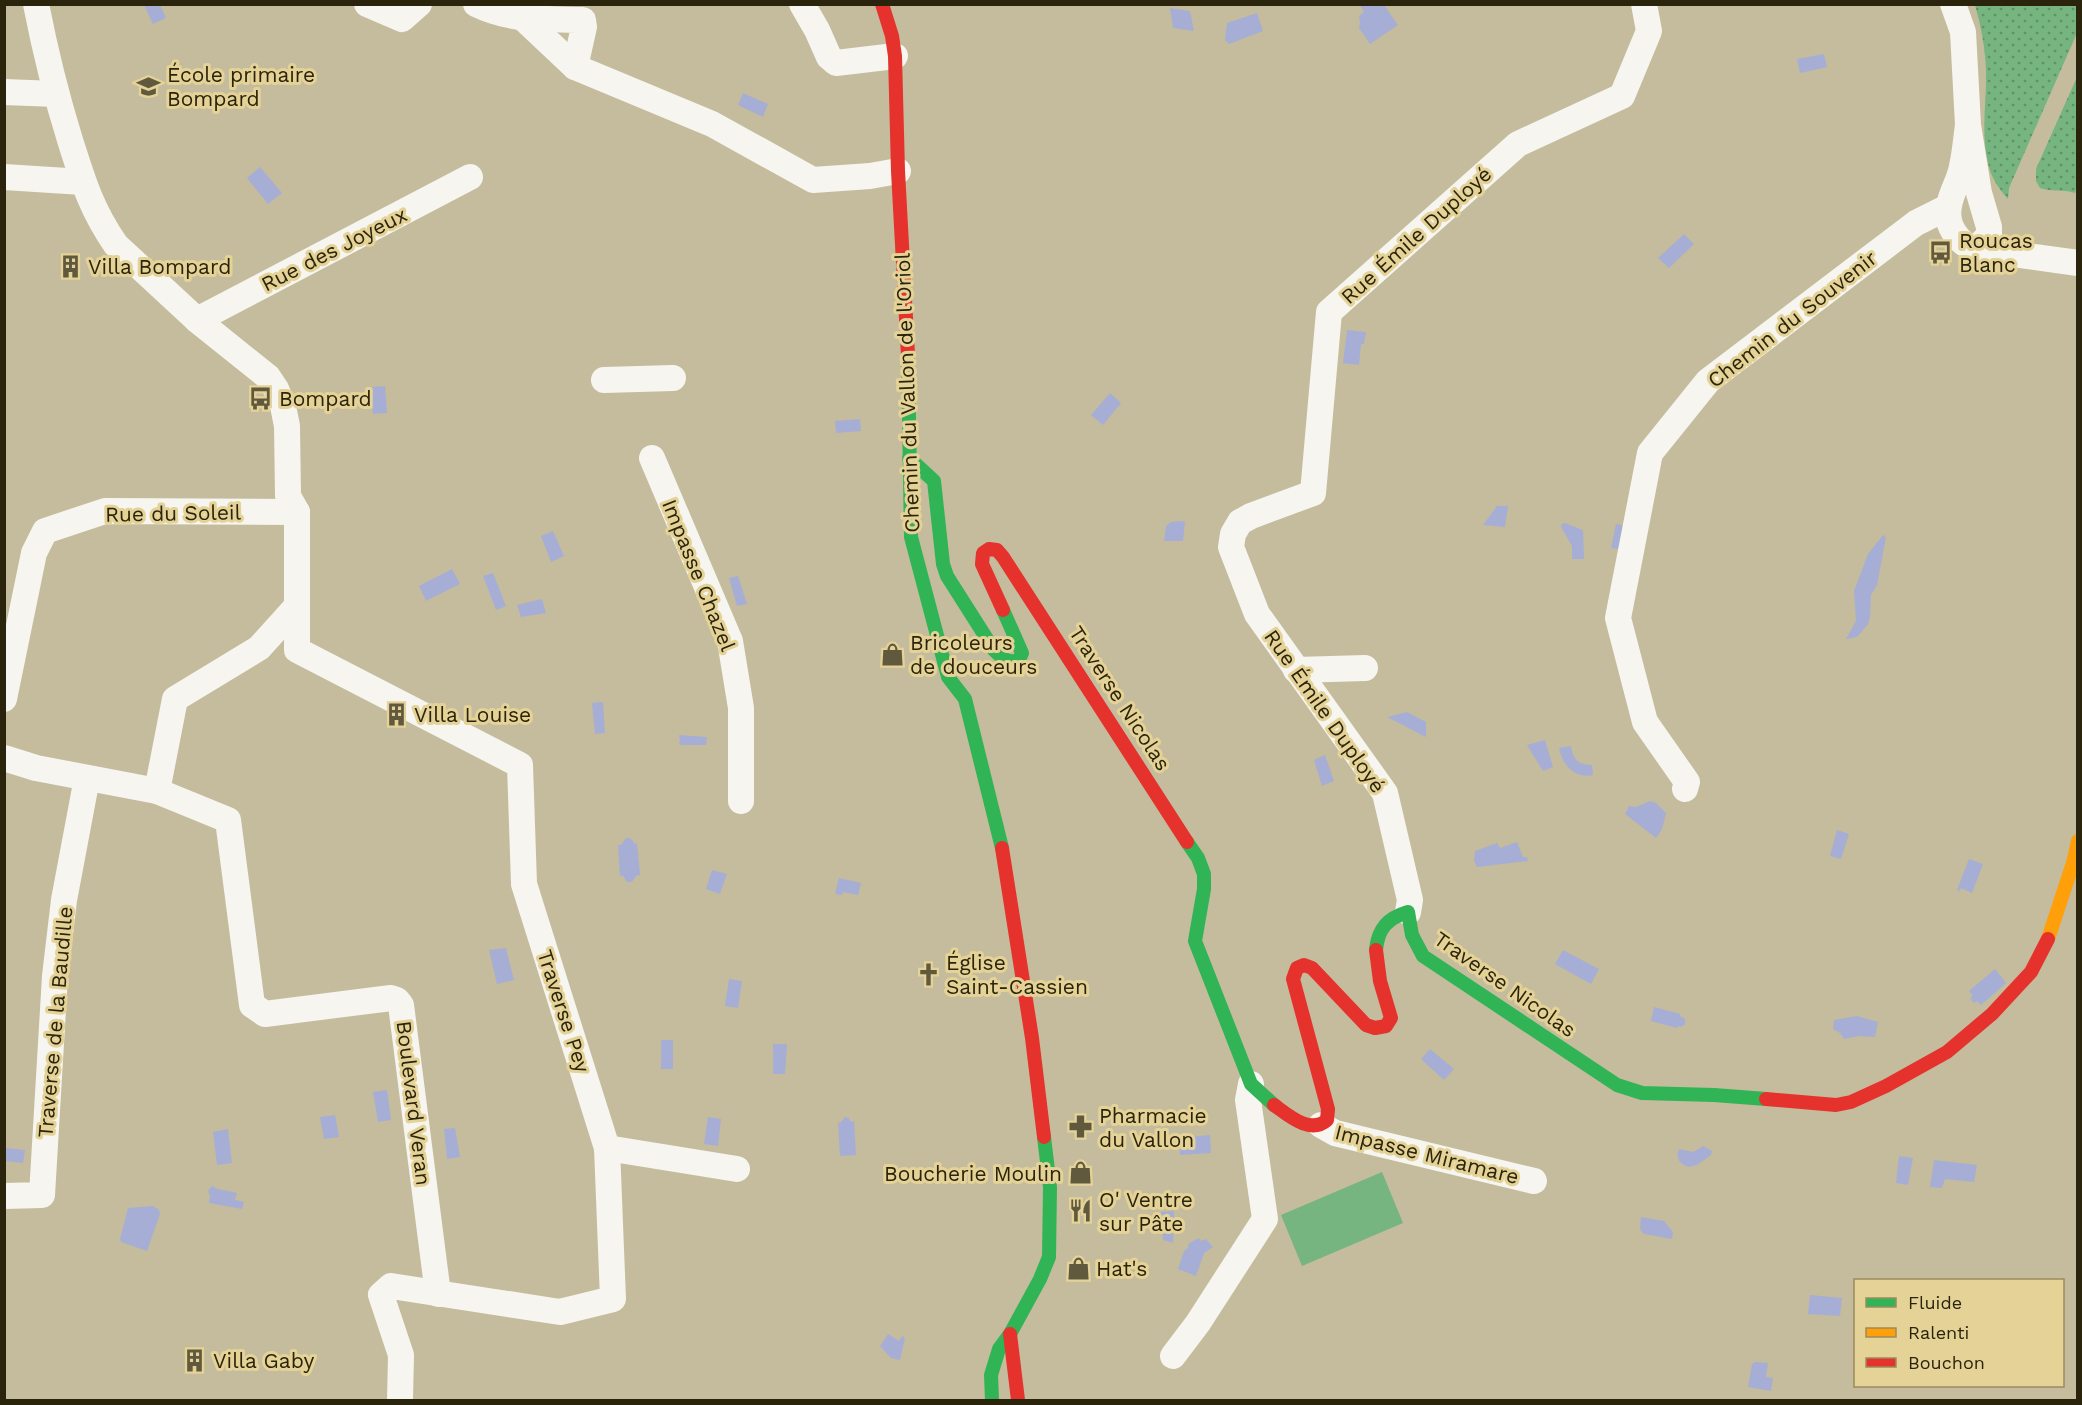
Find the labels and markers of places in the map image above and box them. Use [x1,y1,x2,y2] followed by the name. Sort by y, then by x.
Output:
[167,62,315,111] place label: École primaire Bompard
[136,73,162,99] school or university icon: École primaire Bompard
[1959,228,2033,277] place label: Roucas Blanc
[1928,239,1954,265] bus stop icon: Roucas Blanc
[57,253,83,279] building icon: Villa Bompard
[88,254,231,279] place label: Villa Bompard
[248,385,274,411] bus stop icon: Bompard
[279,386,372,411] place label: Bompard
[910,630,1037,679] place label: Bricoleurs de douceurs
[879,641,905,667] shop icon: Bricoleurs de douceurs
[383,701,409,727] building icon: Villa Louise
[414,702,531,727] place label: Villa Louise
[946,950,1088,999] place label: Église Saint-Cassien
[915,961,941,987] church icon: Église Saint-Cassien
[1099,1103,1207,1152] place label: Pharmacie du Vallon
[1068,1114,1094,1140] pharmacy icon: Pharmacie du Vallon
[1067,1160,1093,1186] shop icon: Boucherie Moulin
[884,1161,1062,1186] place label: Boucherie Moulin
[1099,1187,1193,1236] place label: O' Ventre sur Pâte
[1068,1198,1094,1224] restaurant icon: O' Ventre sur Pâte
[1065,1255,1091,1281] shop icon: Hat's
[1096,1256,1147,1281] place label: Hat's
[182,1347,208,1373] building icon: Villa Gaby
[213,1348,315,1373] place label: Villa Gaby

